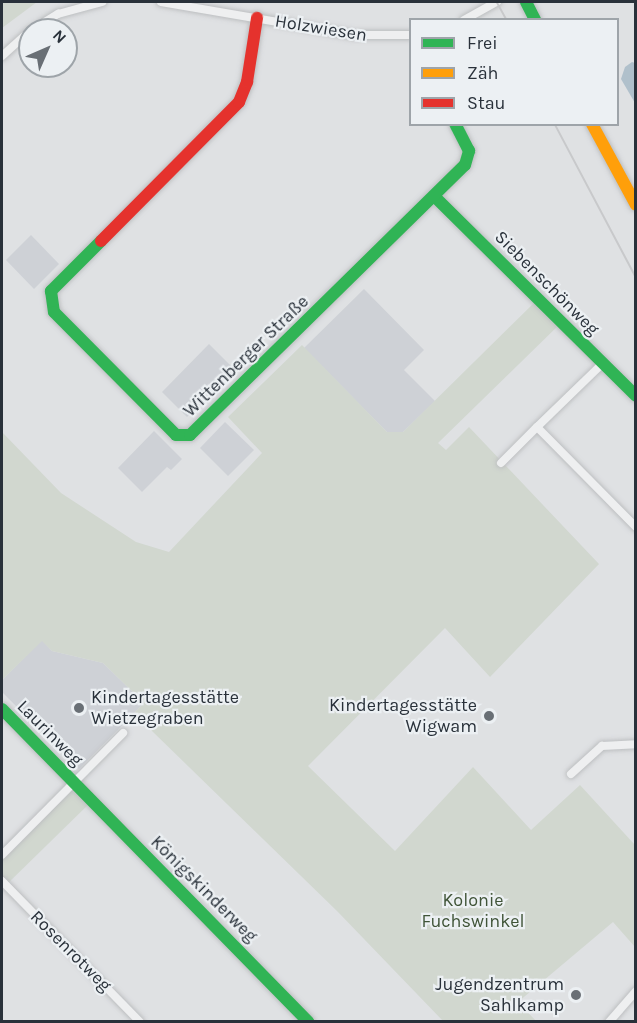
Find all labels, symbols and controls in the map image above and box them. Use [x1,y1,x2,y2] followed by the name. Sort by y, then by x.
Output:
[274,10,368,46] street label: Holzwiesen
[18,18,78,78] north arrow
[409,18,619,126] legend
[49,26,70,47] text: N
[467,32,498,54] text: Frei
[467,62,498,84] text: Zäh
[467,92,505,114] text: Stau
[490,226,604,340] street label: Siebenschönweg
[179,291,313,421] street label: Wittenberger Straße
[91,687,239,730] place label: Kindertagesstätte Wietzegraben
[329,695,477,738] place label: Kindertagesstätte Wigwam
[13,696,87,770] street label: Laurinweg
[72,701,86,715] marker: Kindertagesstätte Wietzegraben
[482,709,496,723] marker: Kindertagesstätte Wigwam
[146,831,262,947] street label: Königskinderweg
[421,890,525,932] park label: Kolonie Fuchswinkel
[26,906,116,996] street label: Rosenrotweg
[435,974,564,1016] place label: Jugendzentrum Sahlkamp
[569,988,583,1002] marker: Jugendzentrum Sahlkamp

